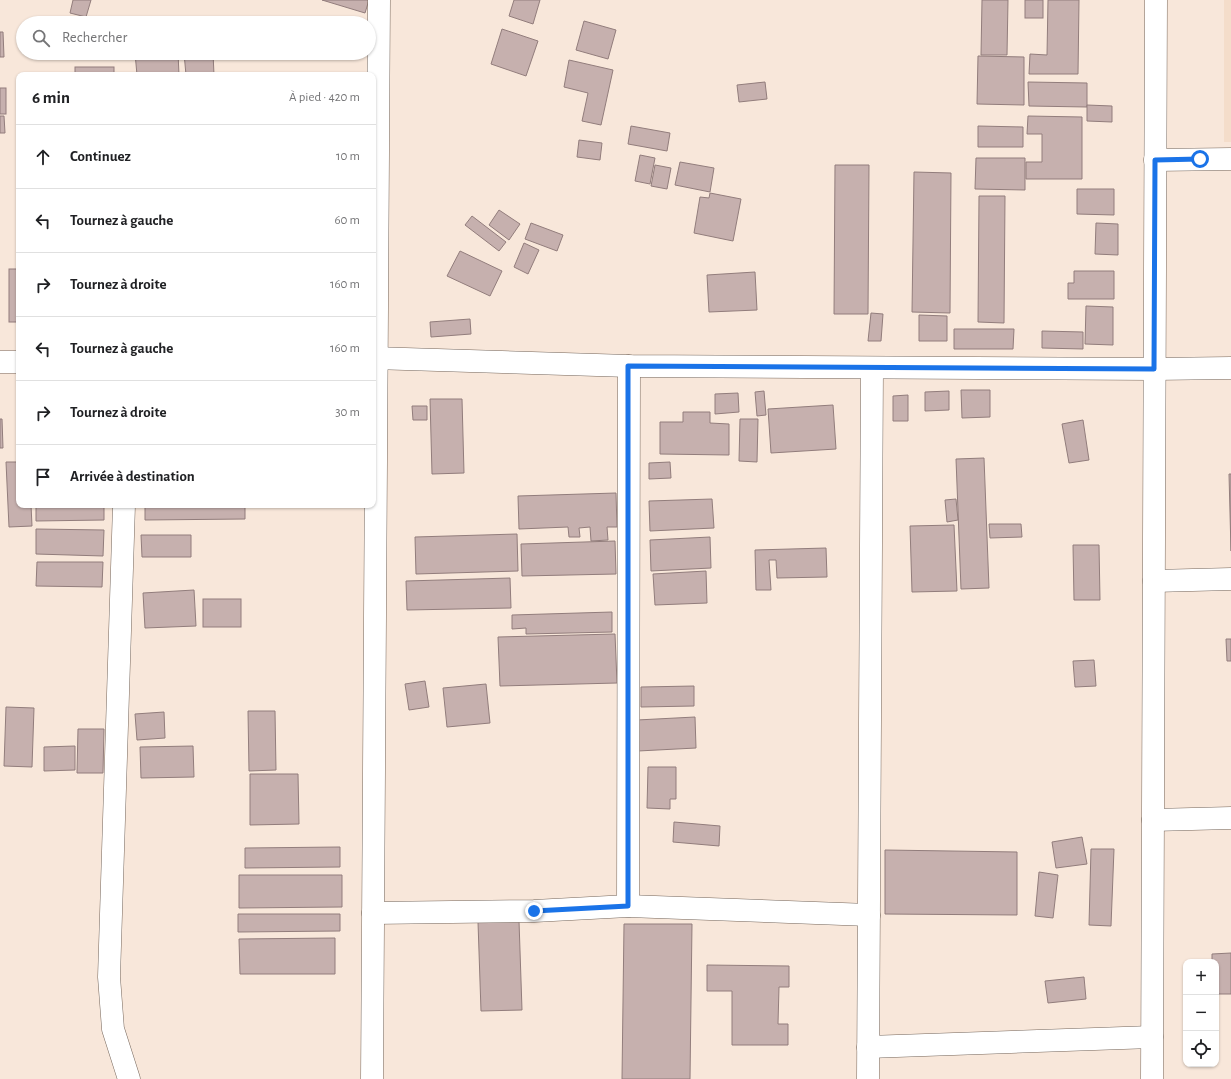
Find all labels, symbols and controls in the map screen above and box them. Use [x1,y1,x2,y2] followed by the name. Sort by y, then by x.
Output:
[16,16,376,60] search box
[30,27,52,49] icon: search
[62,30,127,45] text: Rechercher
[32,89,70,106] text: 6 min
[289,91,360,104] text: À pied · 420 m
[32,146,54,168] icon: ahead
[70,149,131,164] text: Continuez
[336,150,360,163] text: 10 m
[1191,150,1209,168] route start
[32,210,54,232] icon: left
[70,213,173,228] text: Tournez à gauche
[334,214,360,227] text: 60 m
[32,274,54,296] icon: right
[70,277,167,292] text: Tournez à droite
[330,278,360,291] text: 160 m
[32,338,54,360] icon: left
[70,341,173,356] text: Tournez à gauche
[330,342,360,355] text: 160 m
[32,402,54,424] icon: right
[70,405,167,420] text: Tournez à droite
[335,406,360,419] text: 30 m
[32,466,54,488] icon: arrive
[70,469,195,484] text: Arrivée à destination
[525,902,543,920] route end
[1183,959,1219,1067] map controls
[1183,959,1219,995] button: +
[1183,995,1219,1031] button: −
[1183,1031,1219,1067] button: locate

